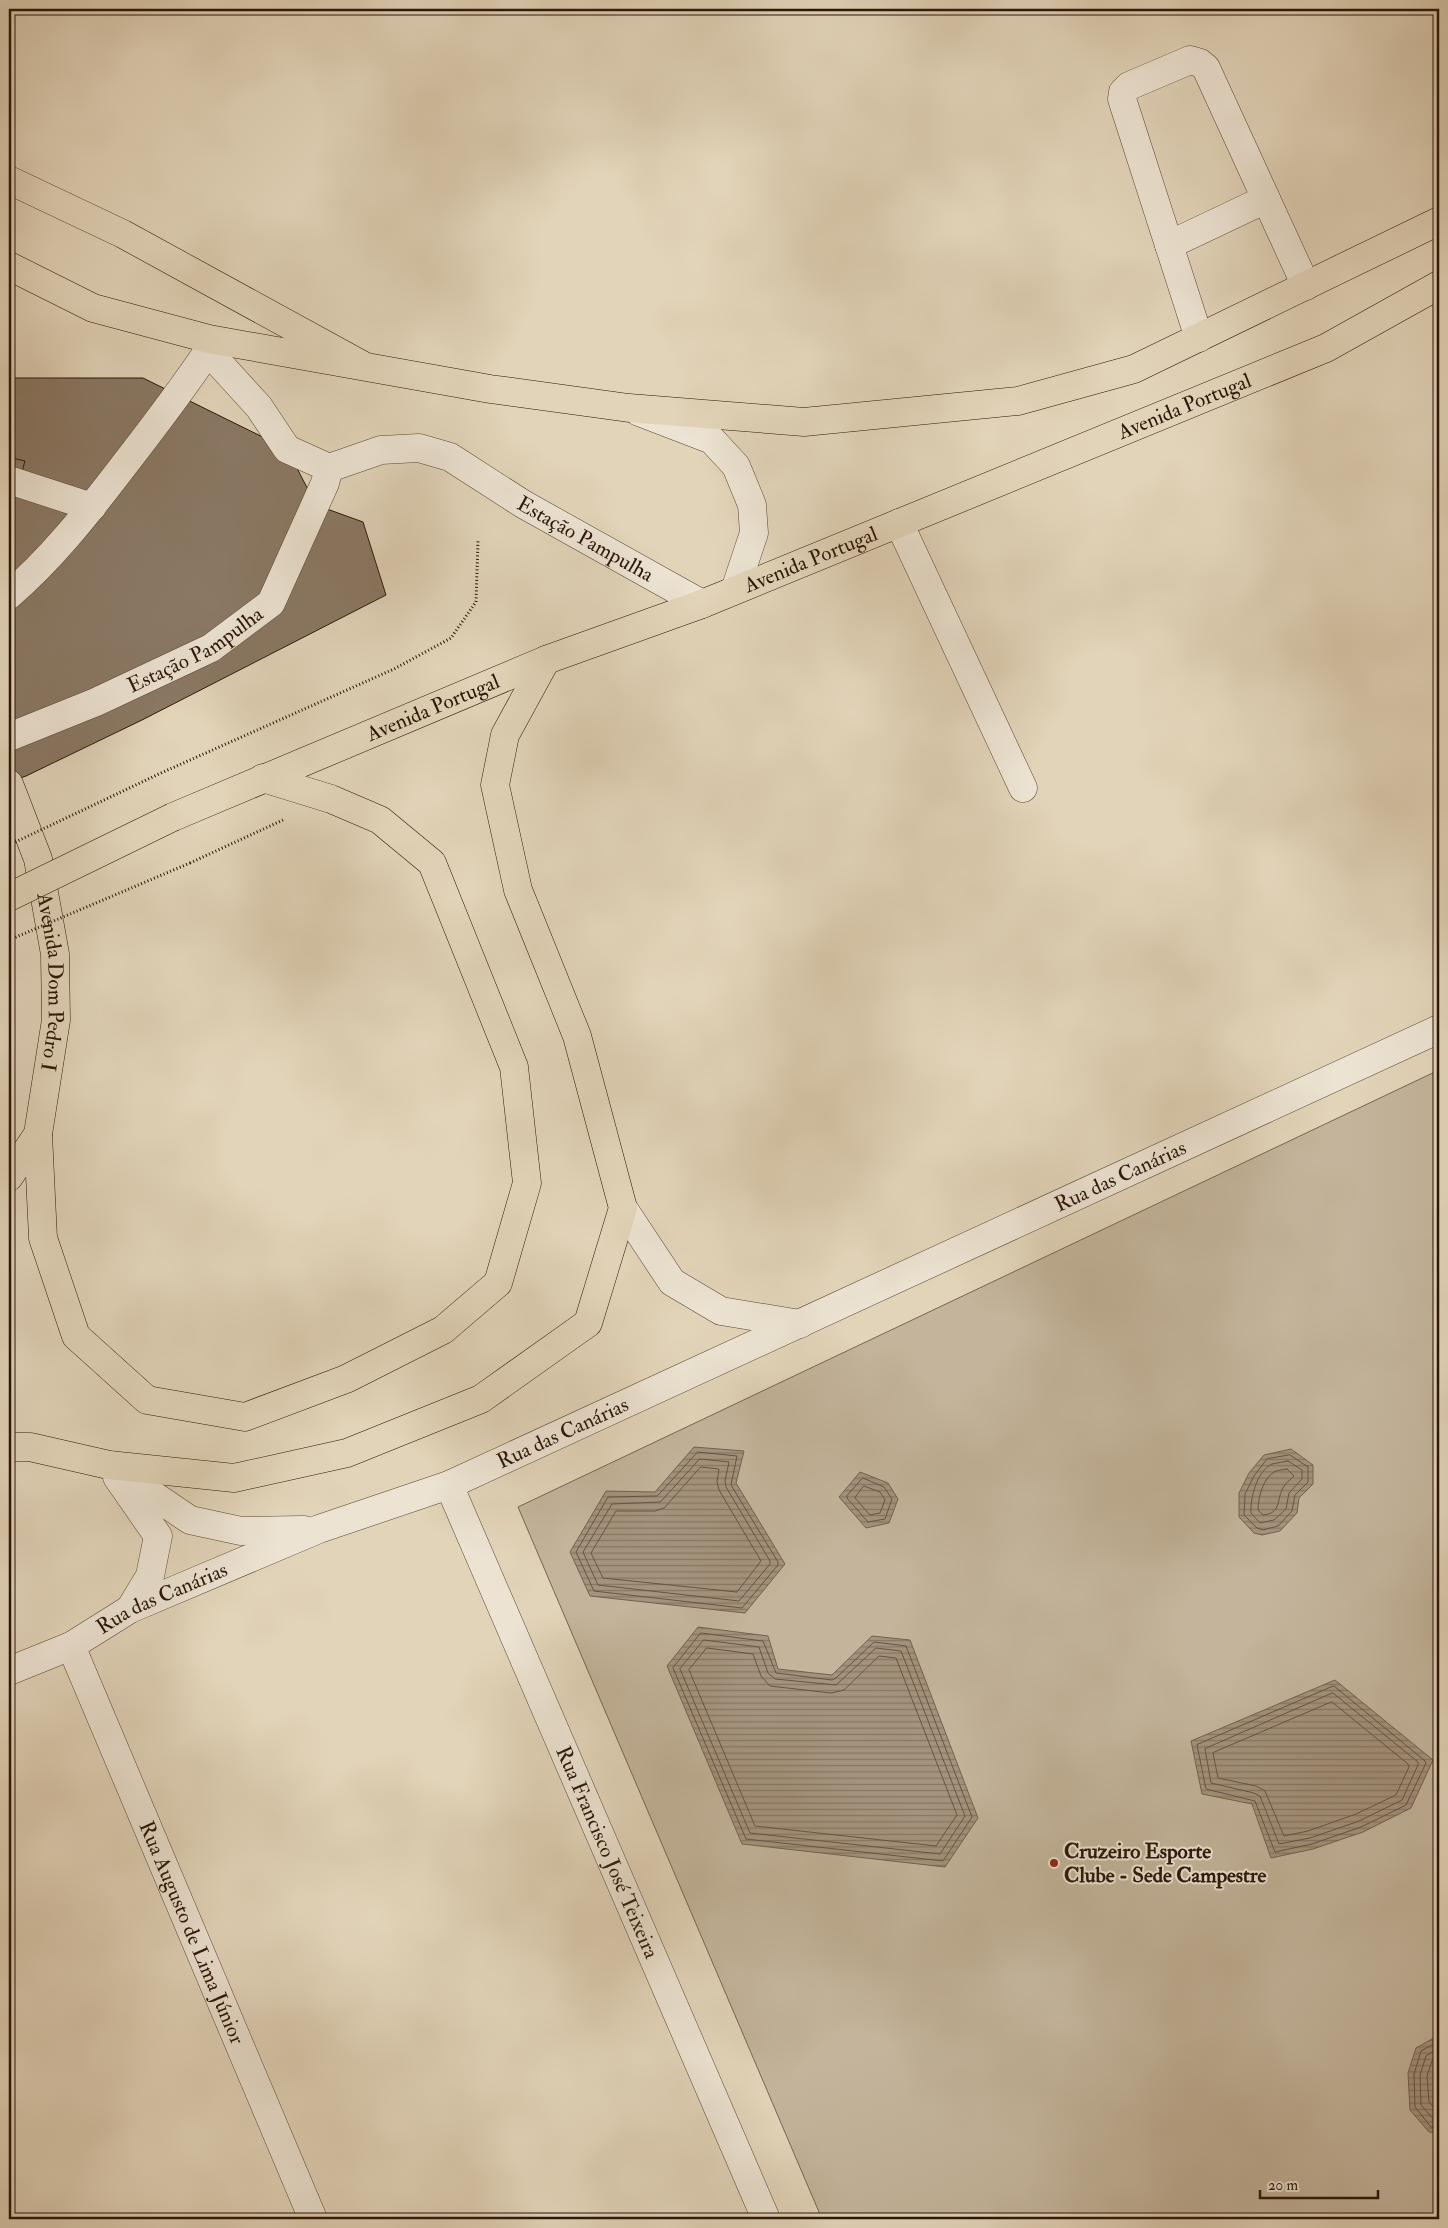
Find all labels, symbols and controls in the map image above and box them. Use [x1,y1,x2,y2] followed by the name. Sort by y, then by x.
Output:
[1113,367,1256,446] street label: Avenida Portugal
[512,490,659,588] street label: Estação Pampulha
[739,520,882,600] street label: Avenida Portugal
[123,600,269,699] street label: Estação Pampulha
[362,668,504,748] street label: Avenida Portugal
[30,890,69,1073] street label: Avenida Dom Pedro I
[1050,1134,1191,1218] street label: Rua das Canárias
[493,1391,633,1475] street label: Rua das Canárias
[91,1556,232,1641] street label: Rua das Canárias
[549,1742,665,1963] street label: Rua Francisco José Teixeira
[132,1817,251,2049] street label: Rua Augusto de Lima Júnior
[1064,1838,1267,1889] place label: Cruzeiro Esporte Clube - Sede Campestre
[1048,1857,1060,1869] marker: Cruzeiro Esporte Clube - Sede Campestre
[1260,2168,1378,2200] scale bar
[1268,2176,1298,2195] text: 20 m

